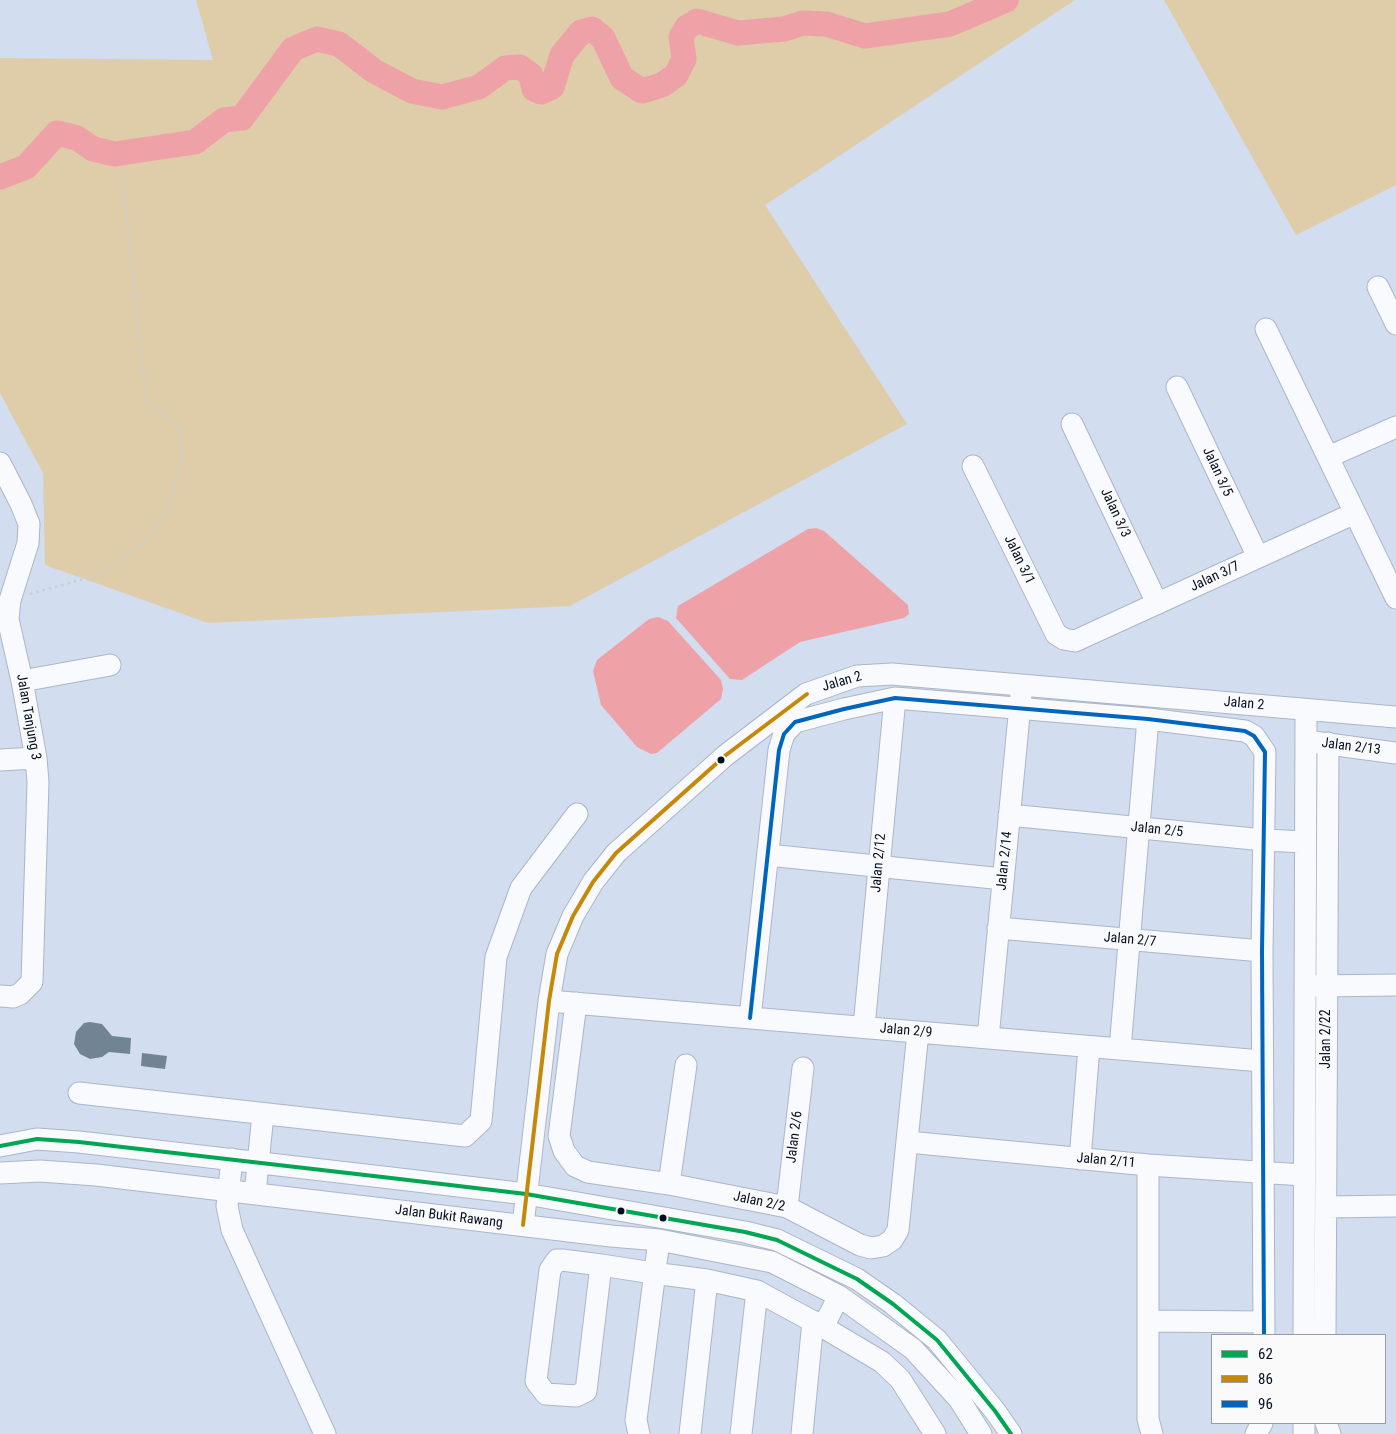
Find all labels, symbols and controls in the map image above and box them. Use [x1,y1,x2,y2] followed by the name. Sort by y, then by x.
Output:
[1198,445,1236,499] street label: Jalan 3/5
[1096,486,1134,540] street label: Jalan 3/3
[1000,533,1038,587] street label: Jalan 3/1
[1188,558,1242,596] street label: Jalan 3/7
[820,668,864,696] street label: Jalan 2
[12,673,44,761] street label: Jalan Tanjung 3
[1223,694,1265,714] street label: Jalan 2
[1321,735,1381,759] street label: Jalan 2/13
[716,755,726,765] unlabelled marker
[1130,819,1184,841] street label: Jalan 2/5
[994,831,1016,891] street label: Jalan 2/14
[868,833,890,893] street label: Jalan 2/12
[1103,929,1157,951] street label: Jalan 2/7
[1318,1009,1334,1069] street label: Jalan 2/22
[879,1020,933,1042] street label: Jalan 2/9
[783,1110,807,1164] street label: Jalan 2/6
[1076,1150,1136,1172] street label: Jalan 2/11
[732,1188,786,1216] street label: Jalan 2/2
[394,1202,504,1232] street label: Jalan Bukit Rawang
[616,1206,626,1216] unlabelled marker
[658,1213,668,1223] unlabelled marker
[1211,1334,1386,1424] legend
[1258,1345,1273,1363] text: 62
[1258,1370,1273,1388] text: 86
[1258,1395,1273,1413] text: 96

